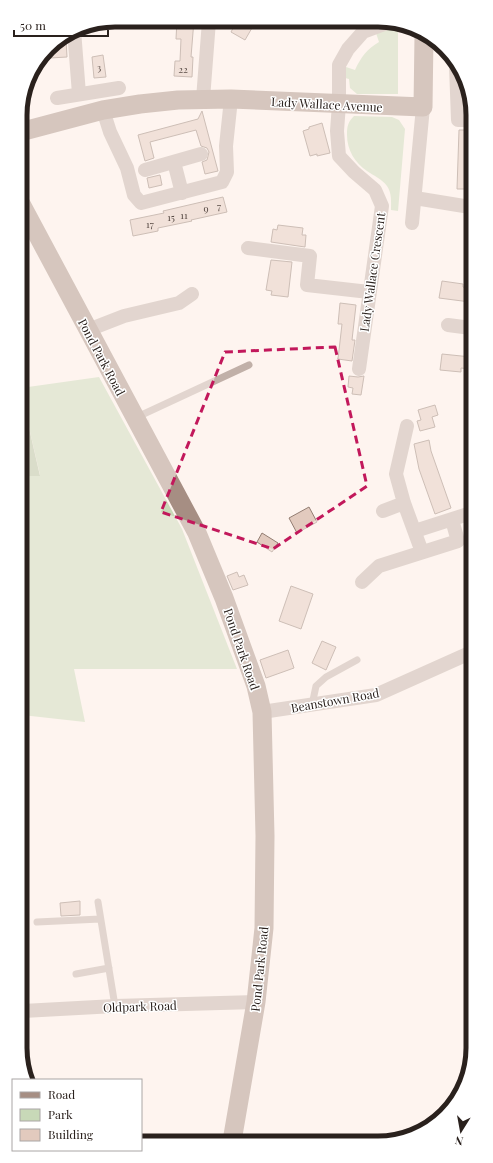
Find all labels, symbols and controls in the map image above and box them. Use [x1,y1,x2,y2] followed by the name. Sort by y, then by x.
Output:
[14,12,108,38] scale bar
[20,17,46,33] text: 50 m
[97,60,102,74] house number: 3
[178,62,188,76] house number: 22
[271,93,383,115] street label: Lady Wallace Avenue
[217,199,221,213] house number: 7
[203,201,209,215] house number: 9
[180,208,188,222] house number: 11
[167,210,175,224] house number: 15
[356,211,388,333] street label: Lady Wallace Crescent
[146,217,154,231] house number: 17
[75,316,129,398] street label: Pond Park Road
[221,606,263,692] street label: Pond Park Road
[290,684,380,716] street label: Beanstown Road
[247,926,271,1012] street label: Pond Park Road
[103,997,177,1015] street label: Oldpark Road
[12,1079,142,1151] legend
[48,1086,75,1102] text: Road
[48,1106,73,1122] text: Park
[441,1111,481,1151] north arrow
[48,1126,94,1142] text: Building
[454,1133,464,1149] text: N

